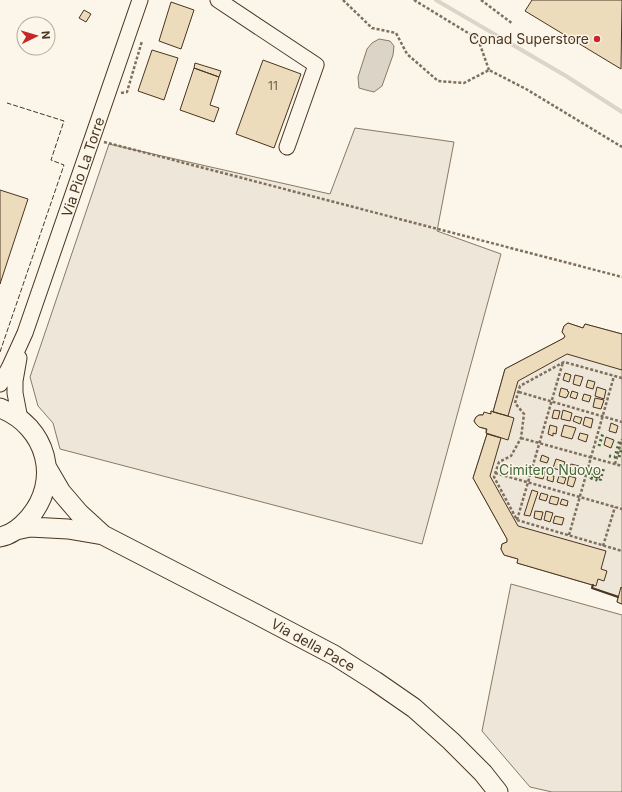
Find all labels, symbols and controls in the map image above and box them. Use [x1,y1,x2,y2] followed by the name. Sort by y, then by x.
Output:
[16,16,56,56] north arrow
[39,30,53,40] text: N
[469,30,589,47] place label: Conad Superstore
[592,34,602,44] marker: Conad Superstore
[268,78,278,93] house number: 11
[58,115,108,219] street label: Via Pio La Torre
[499,461,601,478] park label: Cimitero Nuovo
[268,615,358,675] street label: Via della Pace

